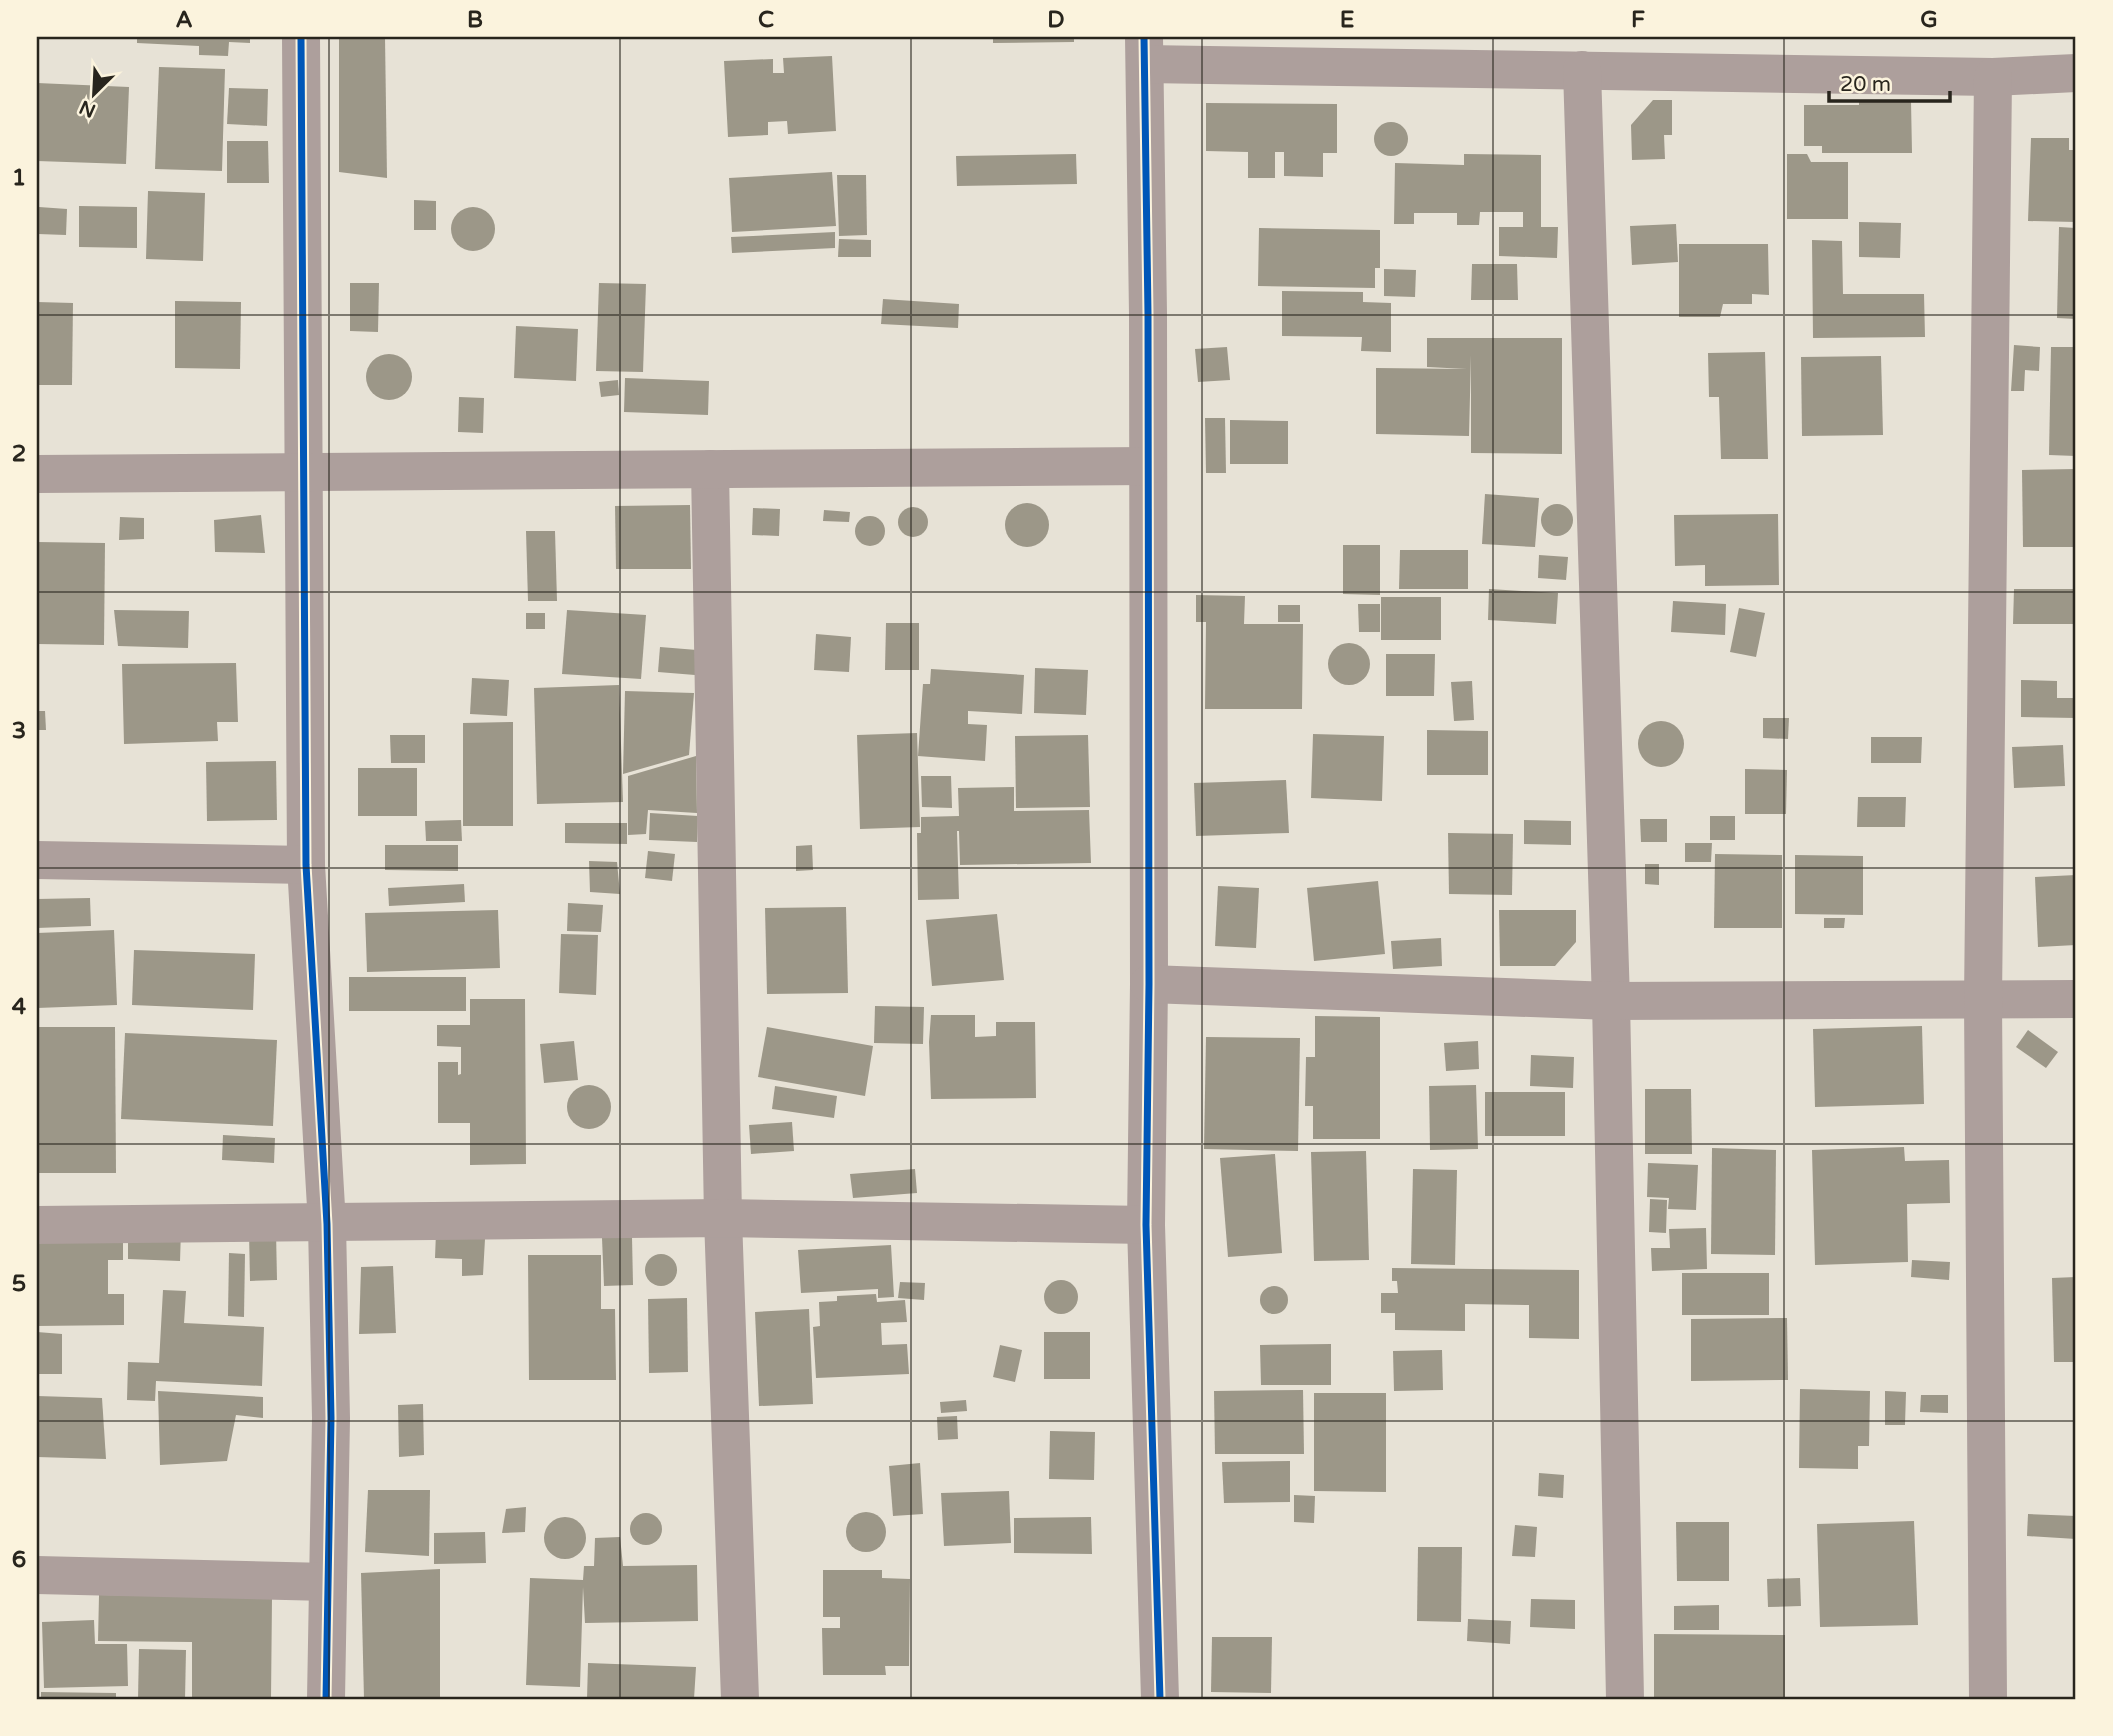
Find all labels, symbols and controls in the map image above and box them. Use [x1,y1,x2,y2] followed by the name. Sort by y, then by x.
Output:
[175,6,193,34] text: A
[467,6,483,34] text: B
[758,6,774,34] text: C
[1047,6,1065,34] text: D
[1340,6,1354,34] text: E
[1631,6,1645,34] text: F
[1920,6,1938,34] text: G
[60,60,130,130] north arrow
[1829,60,1950,104] scale bar
[1840,72,1891,97] text: 20 m
[76,95,99,122] text: N
[12,164,26,192] text: 1
[12,440,26,468] text: 2
[12,717,26,745] text: 3
[12,993,27,1021] text: 4
[12,1270,26,1298] text: 5
[12,1546,26,1574] text: 6

